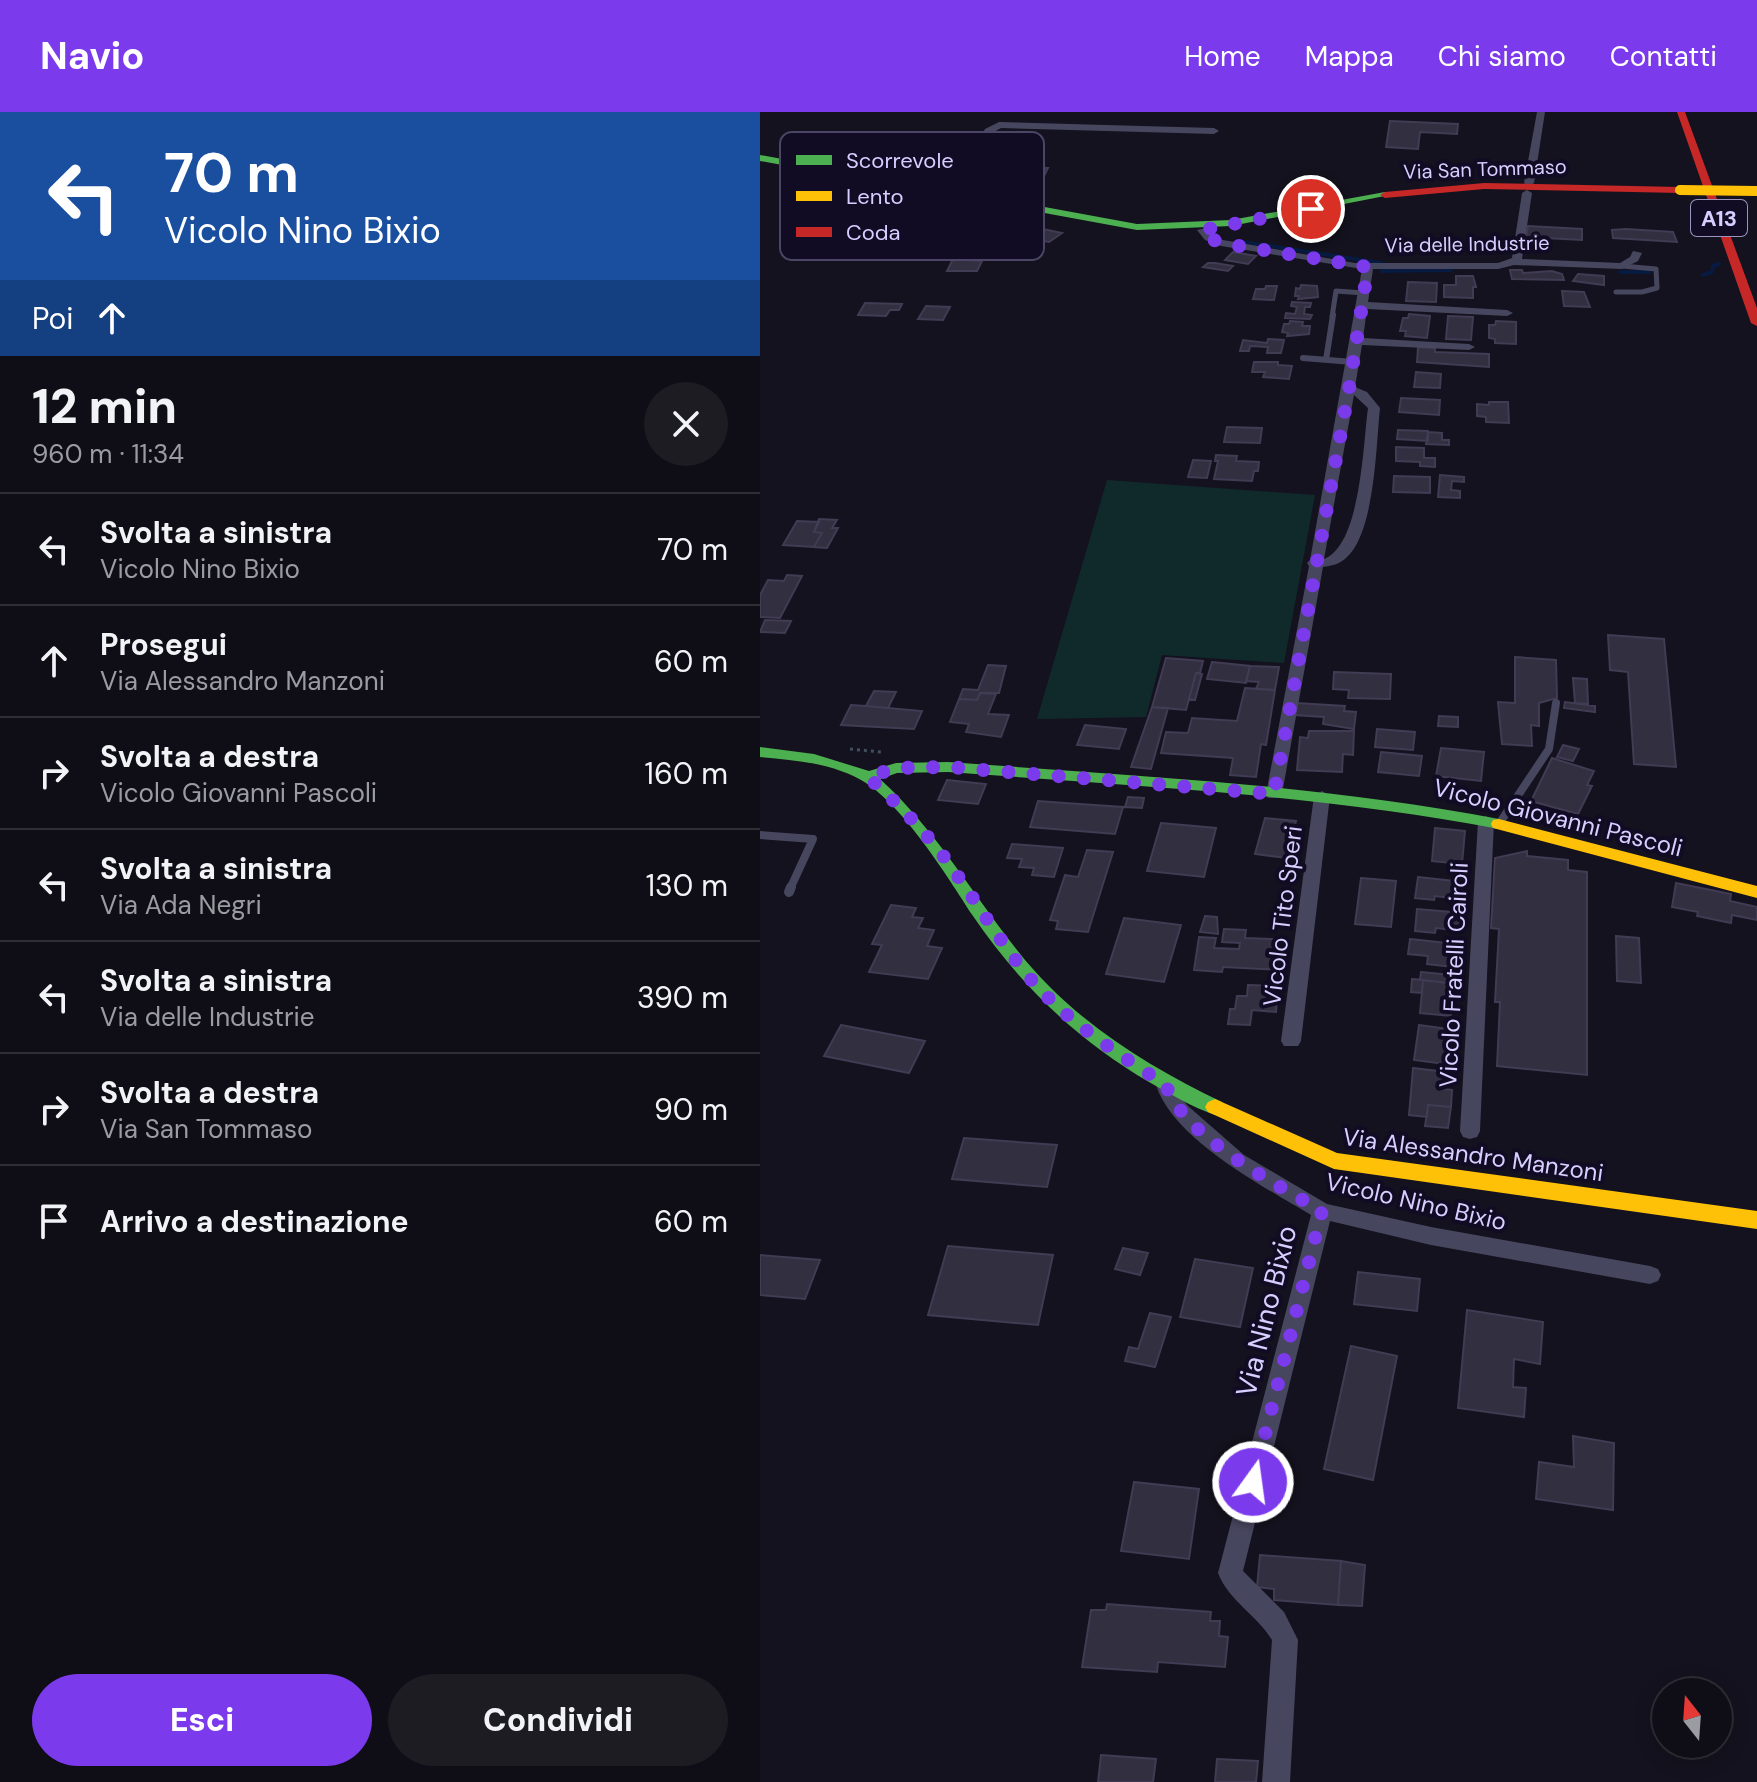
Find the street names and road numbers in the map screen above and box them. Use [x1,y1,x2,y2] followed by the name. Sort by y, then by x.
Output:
[1403,153,1567,185] street label: Via San Tommaso
[1691,200,1747,236] road number: A13
[1384,230,1550,258] street label: Via delle Industrie
[1430,772,1686,863] street label: Vicolo Giovanni Pascoli
[1256,824,1309,1008] street label: Vicolo Tito Speri
[1432,862,1475,1088] street label: Vicolo Fratelli Cairoli
[1341,1121,1605,1188] street label: Via Alessandro Manzoni
[1323,1166,1510,1237] street label: Vicolo Nino Bixio
[1227,1222,1306,1401] street label: Via Nino Bixio

